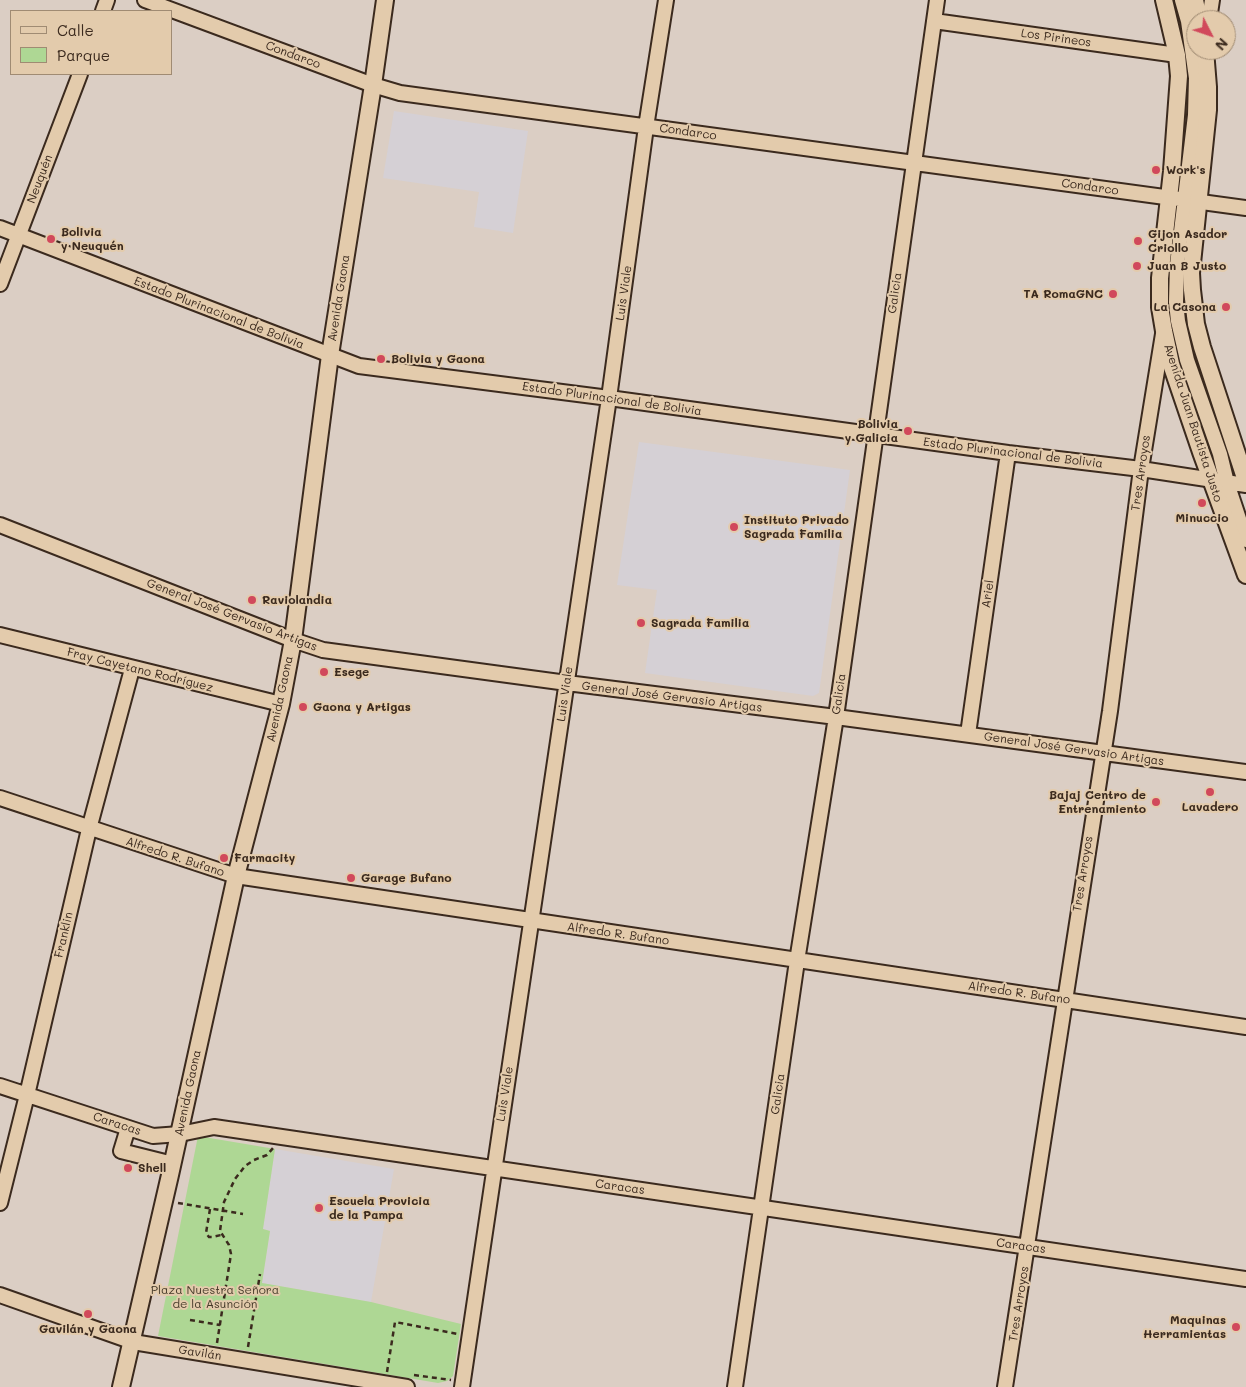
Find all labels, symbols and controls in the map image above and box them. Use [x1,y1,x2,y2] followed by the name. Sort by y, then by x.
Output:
[10,10,172,75] legend
[1186,10,1236,60] north arrow
[57,20,94,40] text: Calle
[1020,26,1092,50] street label: Los Pirineos
[1211,34,1233,55] text: N
[263,38,323,72] street label: Condarco
[57,45,110,65] text: Parque
[658,121,718,143] street label: Condarco
[24,153,56,205] street label: Neuquén
[1166,163,1205,177] place label: Work's
[1150,164,1162,176] marker: Work's
[1060,176,1120,198] street label: Condarco
[61,225,124,253] place label: Bolivia y Neuquén
[1148,227,1227,255] place label: Gijon Asador Criollo
[45,233,57,245] marker: Bolivia y Neuquén
[1132,235,1144,247] marker: Gijon Asador Criollo
[325,254,353,342] street label: Avenida Gaona
[1147,259,1226,273] place label: Juan B Justo
[1131,260,1143,272] marker: Juan B Justo
[613,265,635,321] street label: Luis Viale
[885,272,905,314] street label: Galicia
[132,274,306,352] street label: Estado Plurinacional de Bolivia
[1023,287,1103,301] place label: TA RomaGNC
[1107,288,1119,300] marker: TA RomaGNC
[1153,300,1216,314] place label: La Casona
[1220,301,1232,313] marker: La Casona
[1161,342,1225,504] street label: Avenida Juan Bautista Justo
[391,352,485,366] place label: Bolivia y Gaona
[375,353,387,365] marker: Bolivia y Gaona
[521,379,703,419] street label: Estado Plurinacional de Bolivia
[845,417,898,445] place label: Bolivia y Galicia
[902,425,914,437] marker: Bolivia y Galicia
[1129,434,1153,512] street label: Tres Arroyos
[922,435,1104,471] street label: Estado Plurinacional de Bolivia
[1196,497,1208,509] marker: Minuccio
[1175,511,1229,525] place label: Minuccio
[744,513,849,541] place label: Instituto Privado Sagrada Familia
[728,521,740,533] marker: Instituto Privado Sagrada Familia
[145,576,319,654] street label: General José Gervasio Artigas
[979,579,997,609] street label: Ariel
[262,593,332,607] place label: Raviolandia
[246,594,258,606] marker: Raviolandia
[651,616,749,630] place label: Sagrada Familia
[635,617,647,629] marker: Sagrada Familia
[65,645,215,695] street label: Fray Cayetano Rodríguez
[264,655,296,743] street label: Avenida Gaona
[334,665,369,679] place label: Esege
[318,666,330,678] marker: Esege
[554,666,576,722] street label: Luis Viale
[829,673,849,715] street label: Galicia
[581,679,763,715] street label: General José Gervasio Artigas
[313,700,411,714] place label: Gaona y Artigas
[297,701,309,713] marker: Gaona y Artigas
[983,729,1165,769] street label: General José Gervasio Artigas
[1204,786,1216,798] marker: Lavadero
[1049,788,1146,816] place label: Bajaj Centro de Entrenamiento
[1150,796,1162,808] marker: Bajaj Centro de Entrenamiento
[1182,800,1238,814] place label: Lavadero
[124,834,226,880] street label: Alfredo R. Bufano
[1070,835,1096,913] street label: Tres Arroyos
[234,851,295,865] place label: Farmacity
[218,852,230,864] marker: Farmacity
[361,871,451,885] place label: Garage Bufano
[345,872,357,884] marker: Garage Bufano
[52,911,76,959] street label: Franklin
[566,920,670,948] street label: Alfredo R. Bufano
[967,979,1071,1007] street label: Alfredo R. Bufano
[172,1049,204,1137] street label: Avenida Gaona
[494,1065,516,1123] street label: Luis Viale
[768,1073,788,1115] street label: Galicia
[91,1109,143,1139] street label: Caracas
[138,1161,166,1175] place label: Shell
[122,1162,134,1174] marker: Shell
[594,1176,646,1198] street label: Caracas
[329,1194,430,1222] place label: Escuela Provicia de la Pampa
[313,1202,325,1214] marker: Escuela Provicia de la Pampa
[995,1235,1047,1257] street label: Caracas
[1006,1265,1032,1343] street label: Tres Arroyos
[151,1283,279,1311] park label: Plaza Nuestra Señora de la Asunción
[82,1308,94,1320] marker: Gavilán y Gaona
[1143,1313,1226,1341] place label: Maquinas Herramientas
[1230,1321,1242,1333] marker: Maquinas Herramientas
[39,1322,137,1336] place label: Gavilán y Gaona
[177,1342,223,1364] street label: Gavilán

